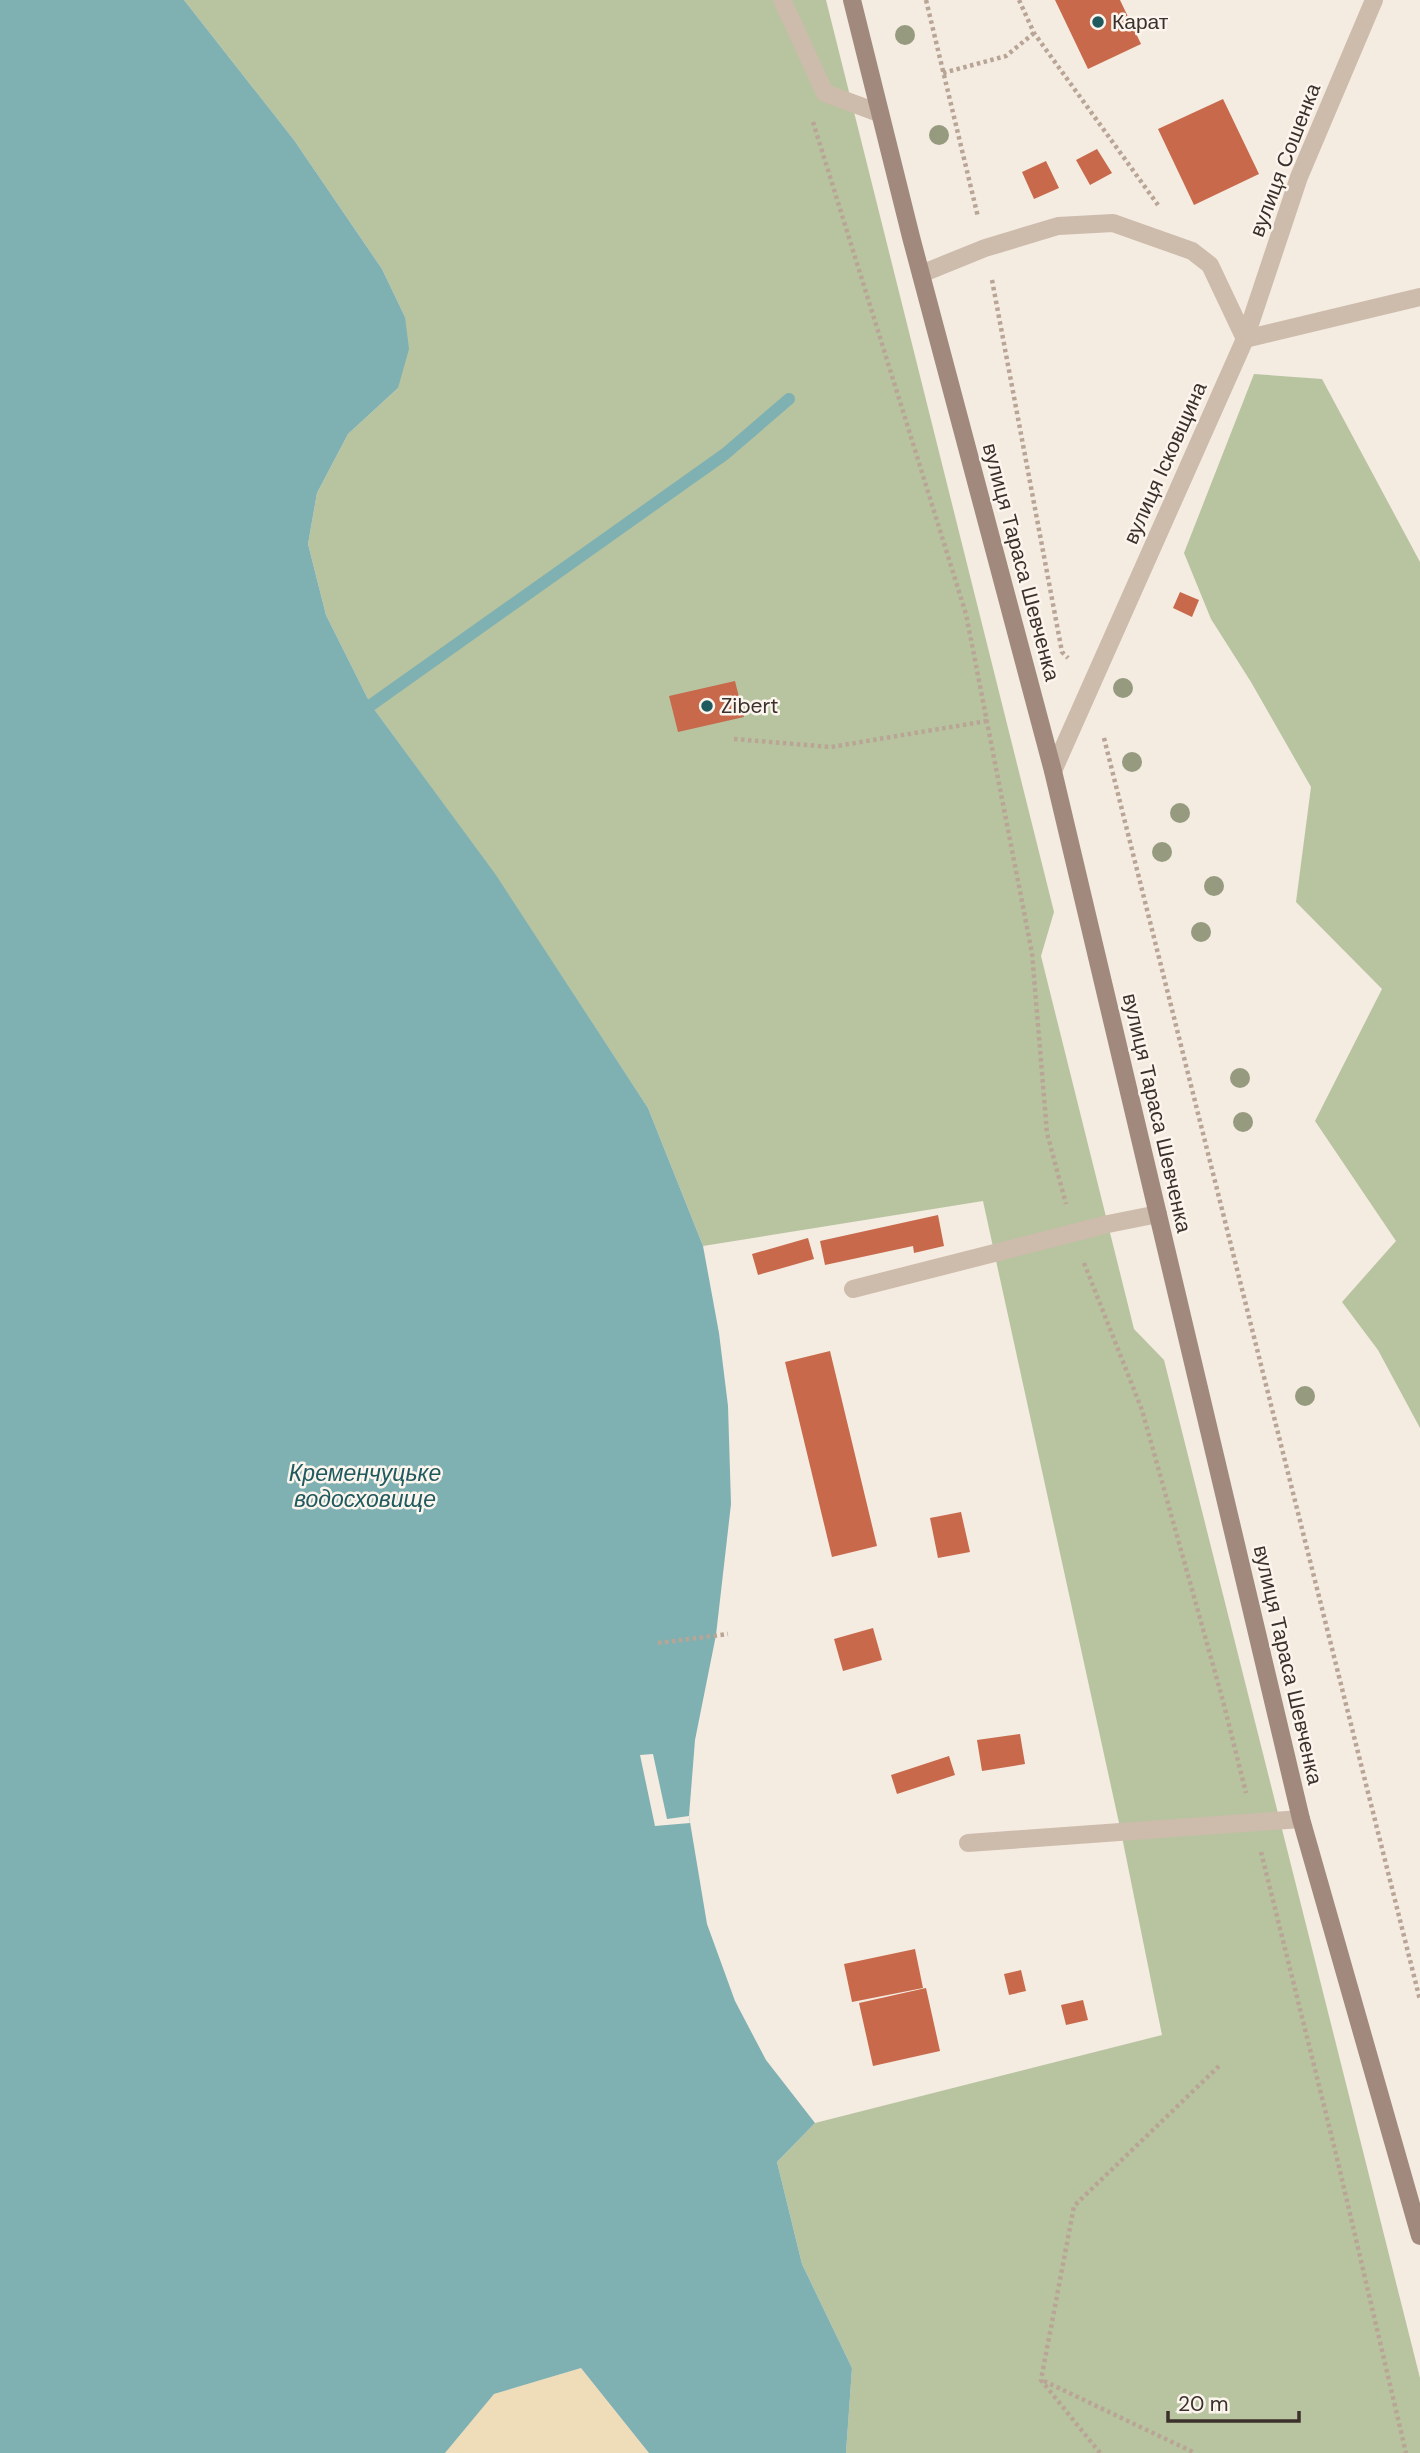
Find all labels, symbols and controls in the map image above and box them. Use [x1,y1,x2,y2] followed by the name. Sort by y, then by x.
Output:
[1112,8,1169,36] place label: Карат
[1090,14,1106,30] marker: Карат
[1243,79,1327,241] street label: вулиця Сошенка
[1117,377,1213,548] street label: вулиця Ісковщина
[976,440,1066,684] street label: вулиця Тараса Шевченка
[721,692,778,720] place label: Zibert
[699,698,715,714] marker: Zibert
[1116,990,1198,1236] street label: вулиця Тараса Шевченка
[289,1458,441,1514] water label: Кременчуцьке водосховище
[1247,1542,1329,1788] street label: вулиця Тараса Шевченка
[1168,2380,1299,2424] scale bar
[1178,2390,1229,2418] text: 20 m

